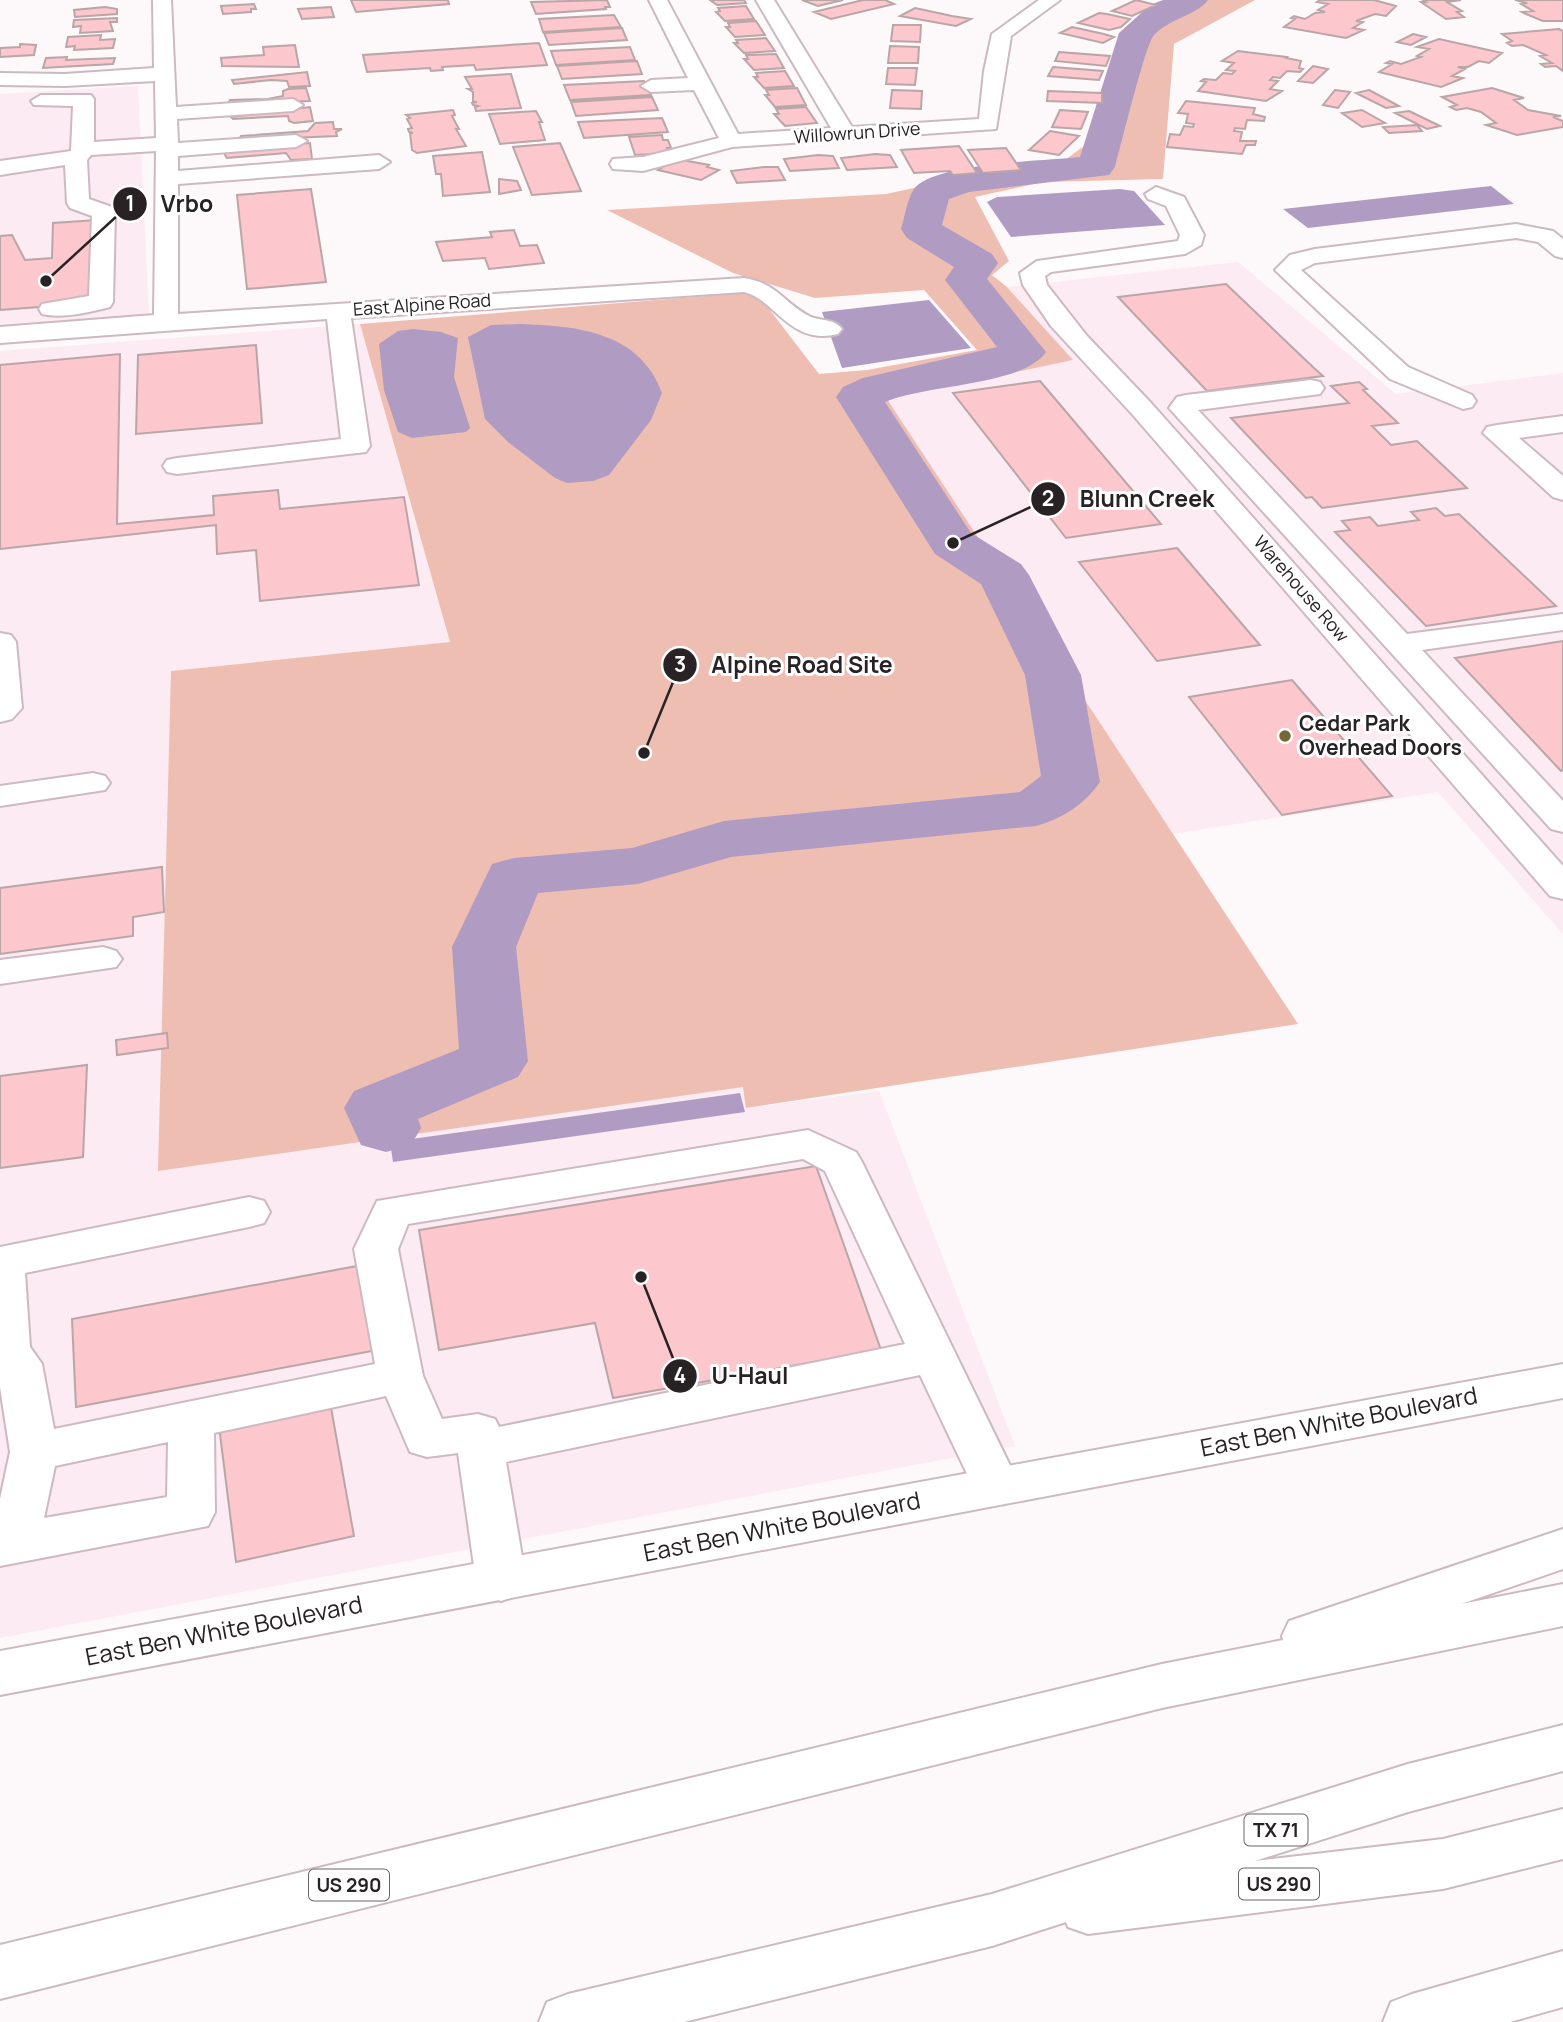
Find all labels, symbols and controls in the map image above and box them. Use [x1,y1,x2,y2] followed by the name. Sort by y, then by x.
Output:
[793,116,921,148] street label: Willowrun Drive
[112,182,228,226] callout: Vrbo
[161,187,213,219] text: Vrbo
[125,189,135,217] text: 1
[352,287,492,321] street label: East Alpine Road
[1030,477,1228,521] callout: Blunn Creek
[1080,482,1215,514] text: Blunn Creek
[1042,484,1054,512] text: 2
[1249,530,1355,647] street label: Warehouse Row
[663,643,907,687] callout: Alpine Road Site
[711,648,893,680] text: Alpine Road Site
[674,650,686,678] text: 3
[1299,709,1462,761] place label: Cedar Park Overhead Doors
[1277,728,1293,744] marker: Cedar Park Overhead Doors
[662,1354,802,1398] callout: U-Haul
[712,1359,788,1391] text: U-Haul
[674,1361,686,1389] text: 4
[1197,1377,1480,1464] street label: East Ben White Boulevard
[640,1482,923,1569] street label: East Ben White Boulevard
[82,1586,365,1673] street label: East Ben White Boulevard
[1244,1814,1308,1846] road number: TX 71
[1239,1868,1319,1900] road number: US 290
[309,1870,389,1900] road number: US 290

